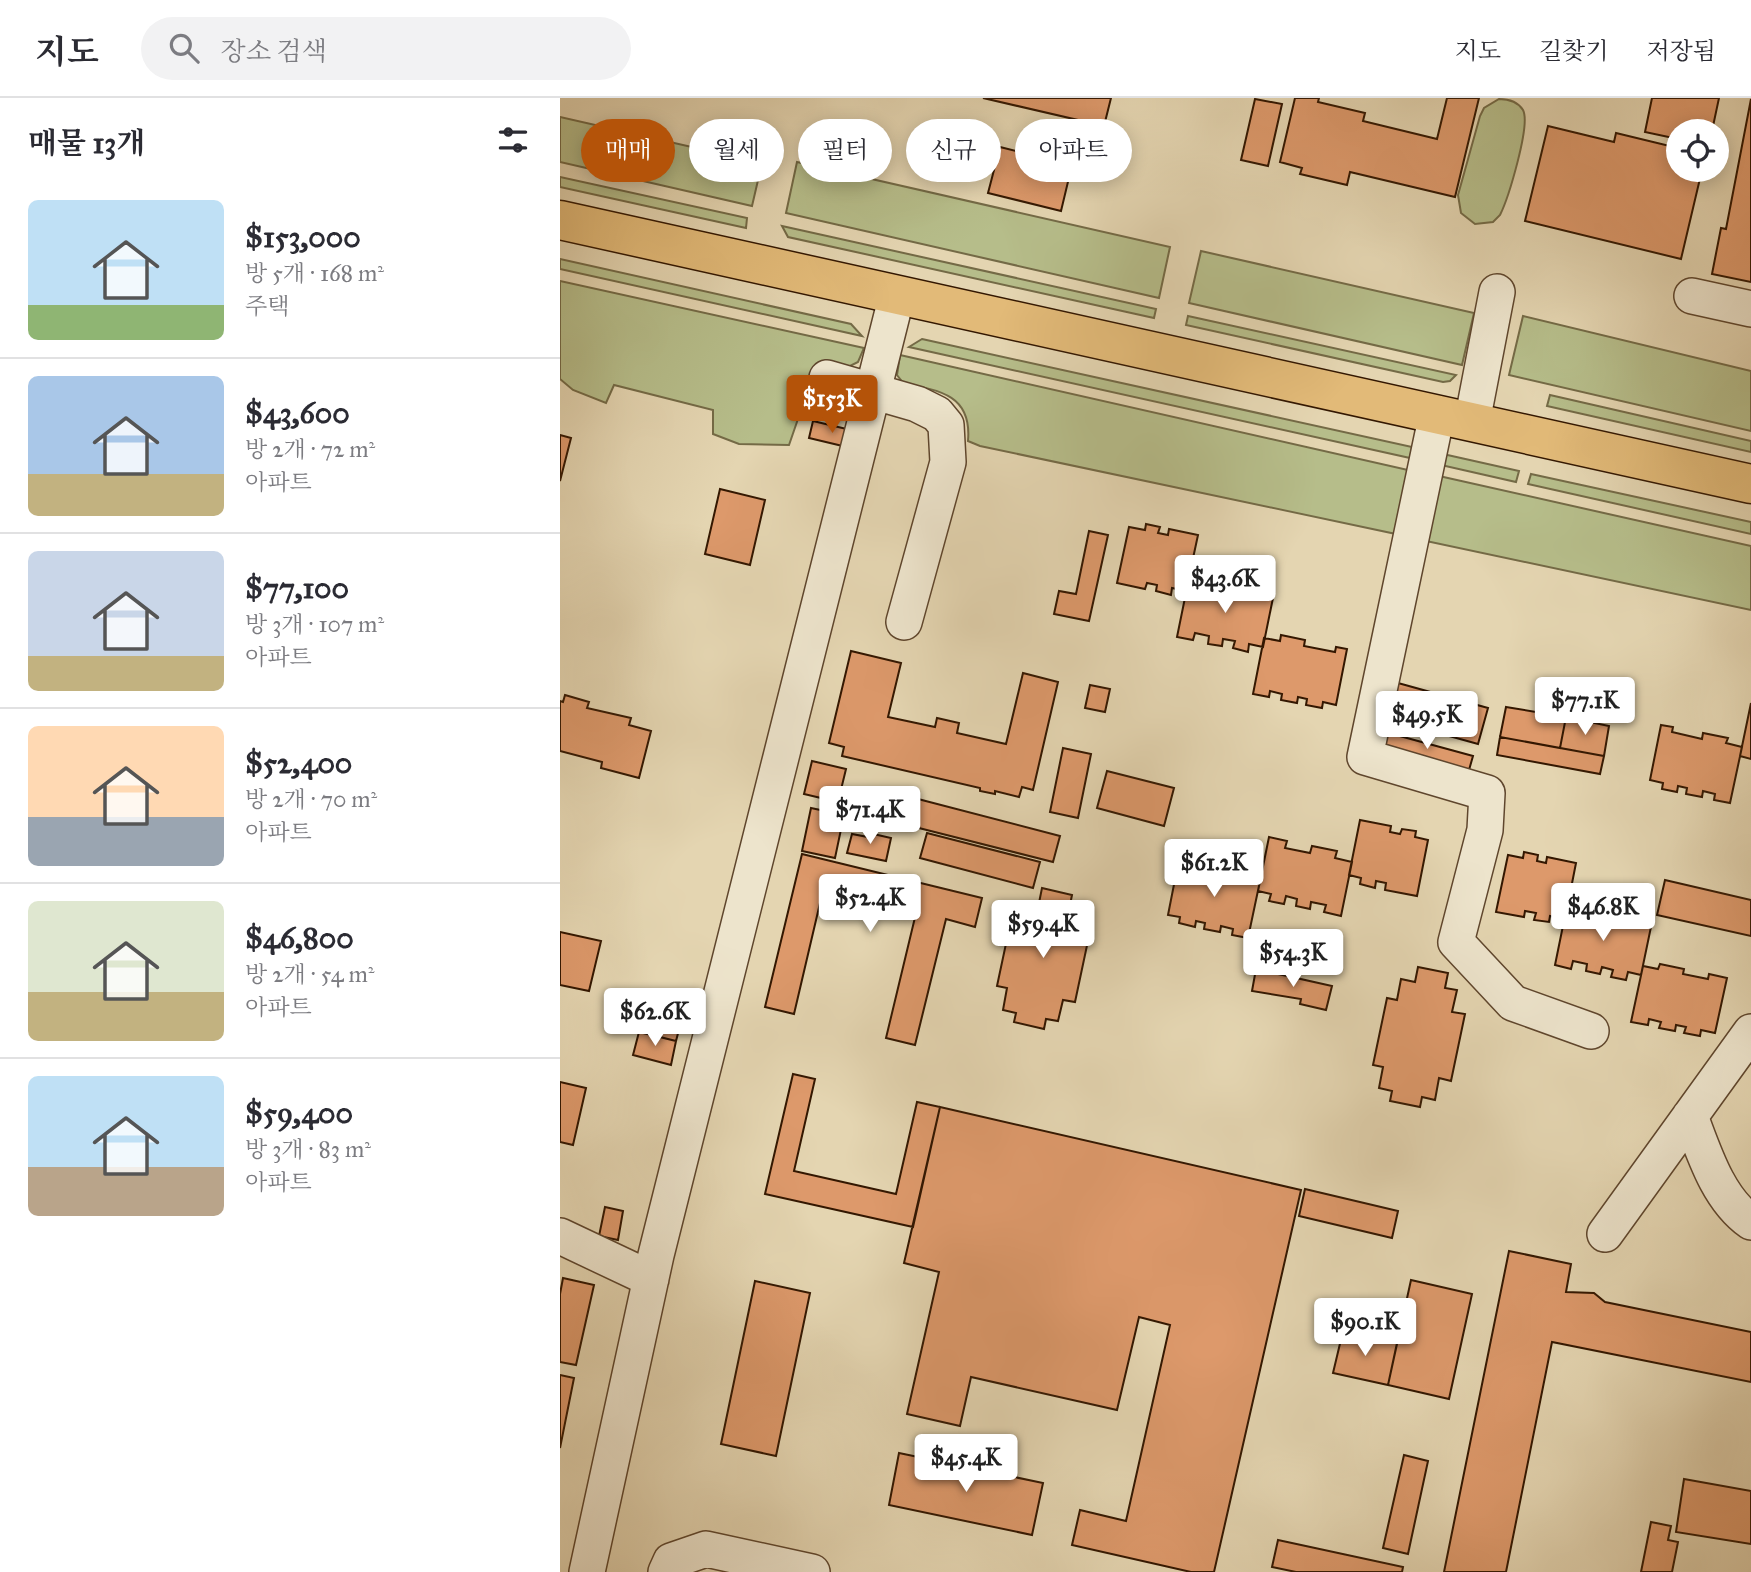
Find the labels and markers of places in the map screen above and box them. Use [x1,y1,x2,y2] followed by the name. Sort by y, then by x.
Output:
[783,376,881,435] pin: $153K
[1168,556,1282,615] pin: $43.6K
[1528,678,1642,737] pin: $77.1K
[1370,692,1484,751] pin: $49.5K
[813,786,927,846] pin: $71.4K
[1157,840,1271,899] pin: $61.2K
[813,874,927,934] pin: $52.4K
[1546,884,1660,943] pin: $46.8K
[986,900,1100,960] pin: $59.4K
[1236,930,1350,989] pin: $54.3K
[598,988,712,1048] pin: $62.6K
[1308,1298,1422,1358] pin: $90.1K
[909,1434,1023,1494] pin: $45.4K

